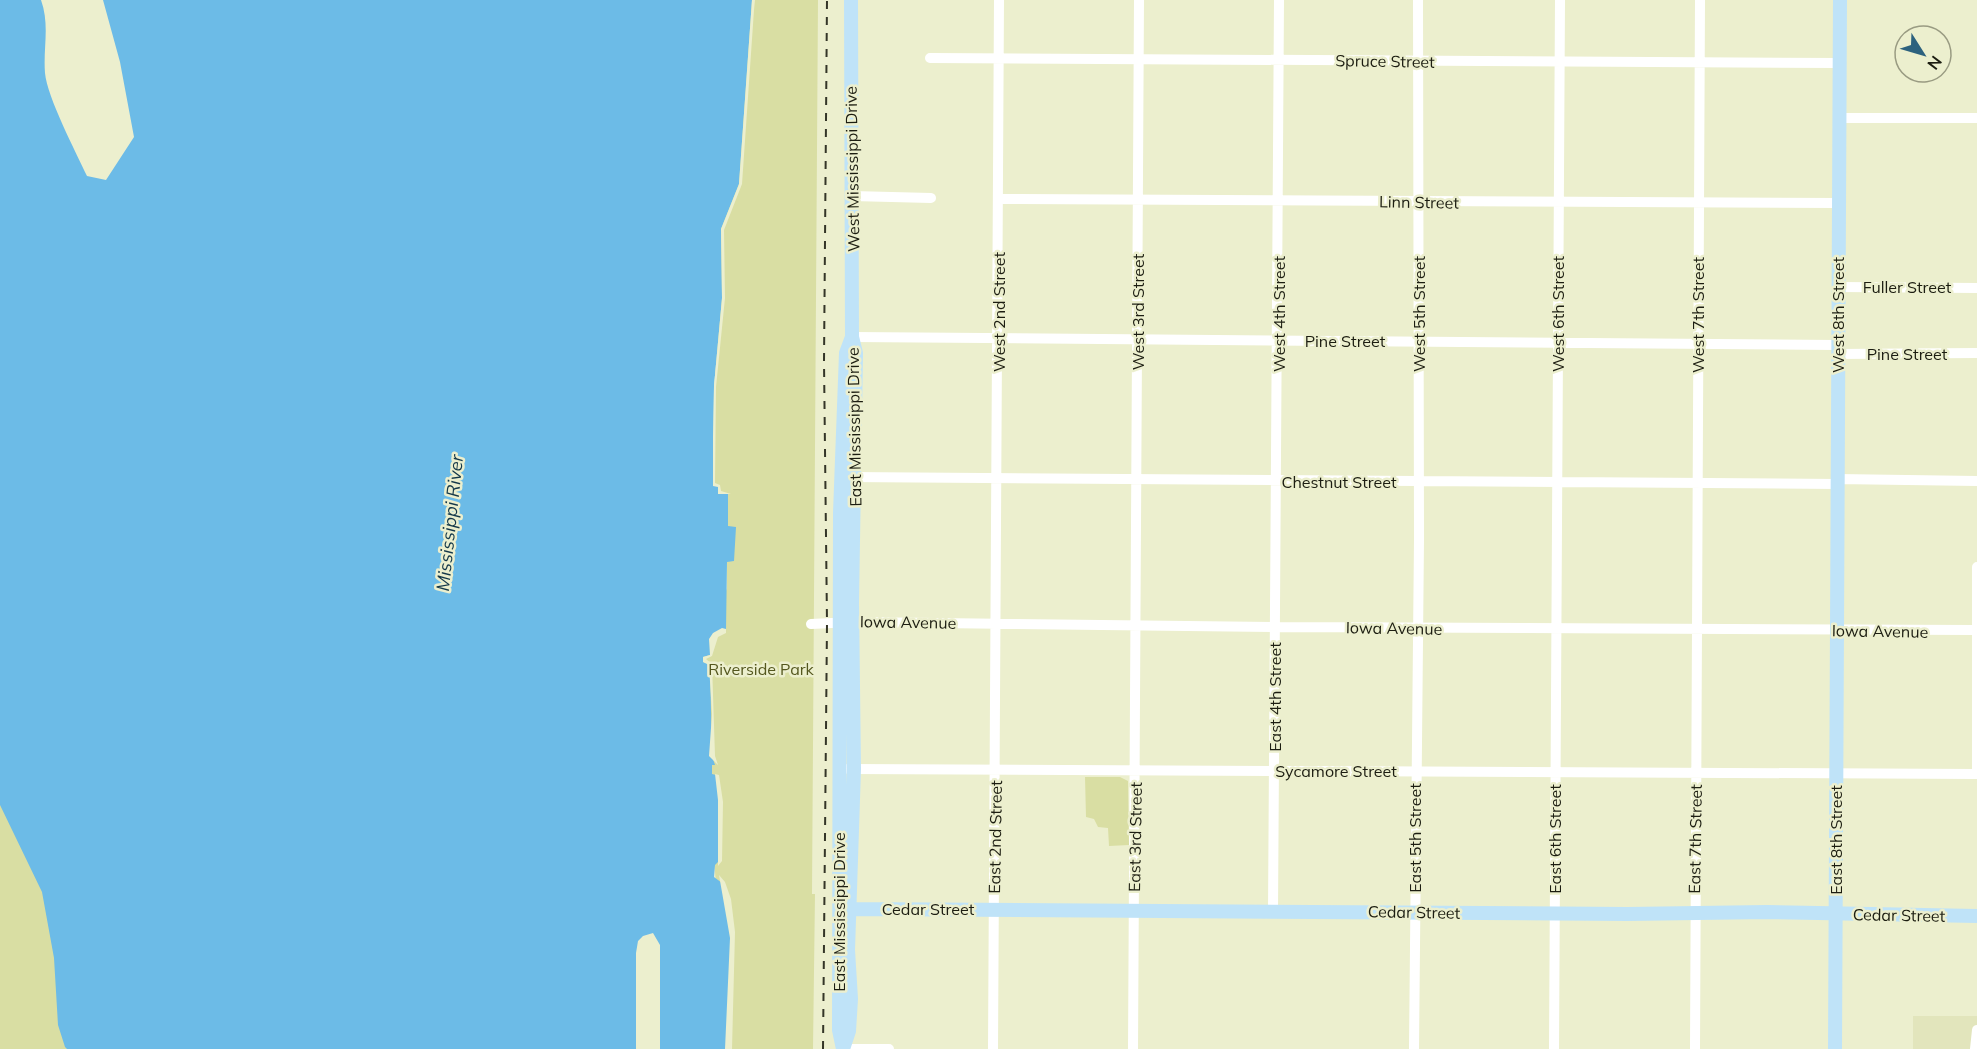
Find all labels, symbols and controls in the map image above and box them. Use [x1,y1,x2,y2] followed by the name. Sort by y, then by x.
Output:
[1893,24,1953,84] north arrow
[1335,50,1435,72] street label: Spruce Street
[1923,52,1947,74] text: N
[841,86,863,252] street label: West Mississippi Drive
[1379,191,1459,213] street label: Linn Street
[989,252,1009,372] street label: West 2nd Street
[1128,253,1148,370] street label: West 3rd Street
[1269,256,1289,372] street label: West 4th Street
[1409,256,1429,372] street label: West 5th Street
[1548,256,1568,372] street label: West 6th Street
[1688,257,1708,373] street label: West 7th Street
[1828,257,1848,373] street label: West 8th Street
[1863,277,1952,297] street label: Fuller Street
[1305,331,1386,351] street label: Pine Street
[1867,344,1948,364] street label: Pine Street
[843,347,865,507] street label: East Mississippi Drive
[431,452,468,592] water label: Mississippi River
[1281,472,1397,492] street label: Chestnut Street
[860,611,956,633] street label: Iowa Avenue
[1346,617,1442,639] street label: Iowa Avenue
[1832,620,1928,642] street label: Iowa Avenue
[1265,642,1285,752] street label: East 4th Street
[708,659,815,679] park label: Riverside Park
[1275,761,1397,781] street label: Sycamore Street
[984,780,1006,894] street label: East 2nd Street
[1124,782,1146,892] street label: East 3rd Street
[1405,783,1425,893] street label: East 5th Street
[1545,784,1565,894] street label: East 6th Street
[1684,784,1706,894] street label: East 7th Street
[1826,785,1846,895] street label: East 8th Street
[829,832,849,992] street label: East Mississippi Drive
[882,899,975,919] street label: Cedar Street
[1368,901,1461,923] street label: Cedar Street
[1853,904,1946,926] street label: Cedar Street

